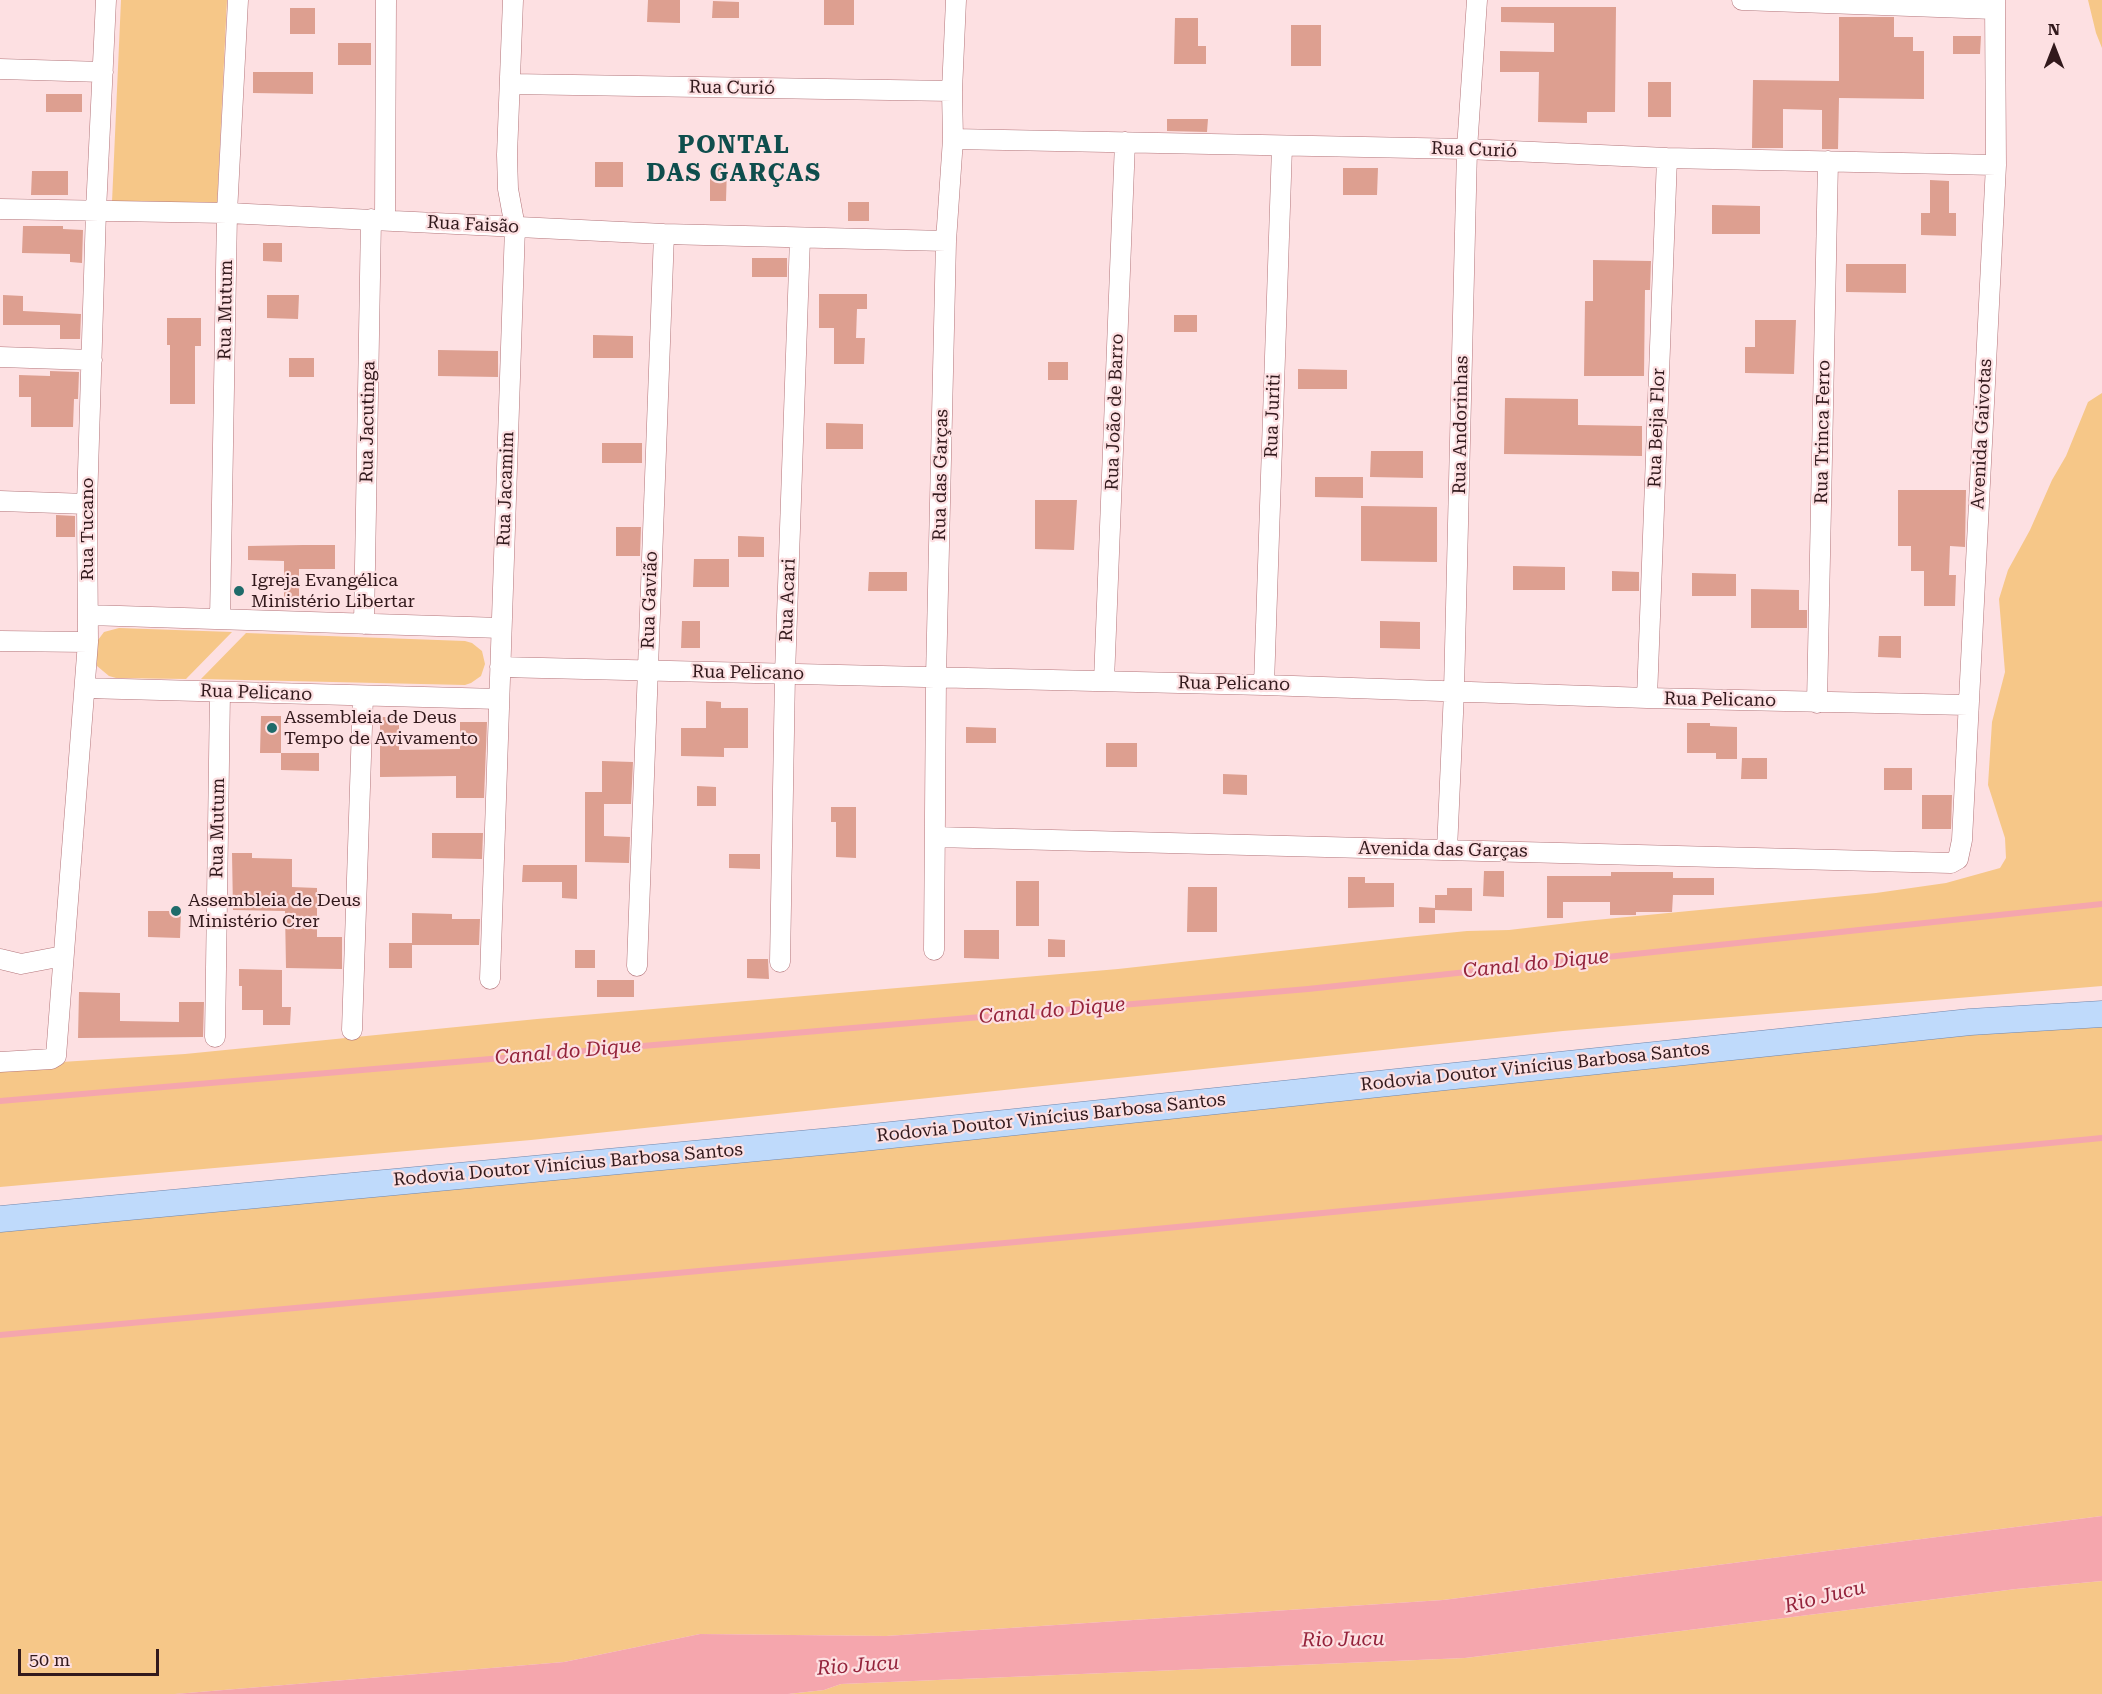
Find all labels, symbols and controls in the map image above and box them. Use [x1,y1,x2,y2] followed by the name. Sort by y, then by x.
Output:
[2024,18,2084,78] north arrow
[2048,20,2060,39] text: N
[689,76,775,100] street label: Rua Curió
[646,132,822,188] district label: PONTAL DAS GARÇAS
[1431,138,1517,162] street label: Rua Curió
[426,212,520,238] street label: Rua Faisão
[214,260,238,360] street label: Rua Mutum
[1101,333,1129,491] street label: Rua João de Barro
[1449,355,1473,495] street label: Rua Andorinhas
[1967,358,1997,510] street label: Avenida Gaivotas
[1811,360,1835,504] street label: Rua Trinca Ferro
[356,361,380,483] street label: Rua Jacutinga
[1644,368,1670,488] street label: Rua Beija Flor
[1261,373,1285,459] street label: Rua Juriti
[929,409,953,541] street label: Rua das Garças
[493,431,519,547] street label: Rua Jacamim
[77,477,99,581] street label: Rua Tucano
[637,551,663,649] street label: Rua Gavião
[776,558,800,642] street label: Rua Acari
[251,570,415,612] place label: Igreja Evangélica Ministério Libertar
[232,584,246,598] marker: Igreja Evangélica Ministério Libertar
[692,661,804,685] street label: Rua Pelicano
[1178,672,1290,696] street label: Rua Pelicano
[199,680,313,706] street label: Rua Pelicano
[1664,688,1776,712] street label: Rua Pelicano
[284,707,478,750] place label: Assembleia de Deus Tempo de Avivamento
[265,721,279,735] marker: Assembleia de Deus Tempo de Avivamento
[206,778,230,878] street label: Rua Mutum
[1358,838,1528,862] street label: Avenida das Garças
[188,890,360,932] place label: Assembleia de Deus Ministério Crer
[169,904,183,918] marker: Assembleia de Deus Ministério Crer
[1462,944,1610,984] water label: Canal do Dique
[978,993,1126,1029] water label: Canal do Dique
[494,1034,642,1070] water label: Canal do Dique
[1359,1038,1711,1096] street label: Rodovia Doutor Vinícius Barbosa Santos
[875,1089,1227,1147] street label: Rodovia Doutor Vinícius Barbosa Santos
[392,1139,744,1191] street label: Rodovia Doutor Vinícius Barbosa Santos
[1782,1575,1868,1619] water label: Rio Jucu
[1301,1627,1385,1653] water label: Rio Jucu
[21,1637,162,1675] scale bar
[29,1649,70,1670] text: 50 m
[816,1651,900,1681] water label: Rio Jucu

